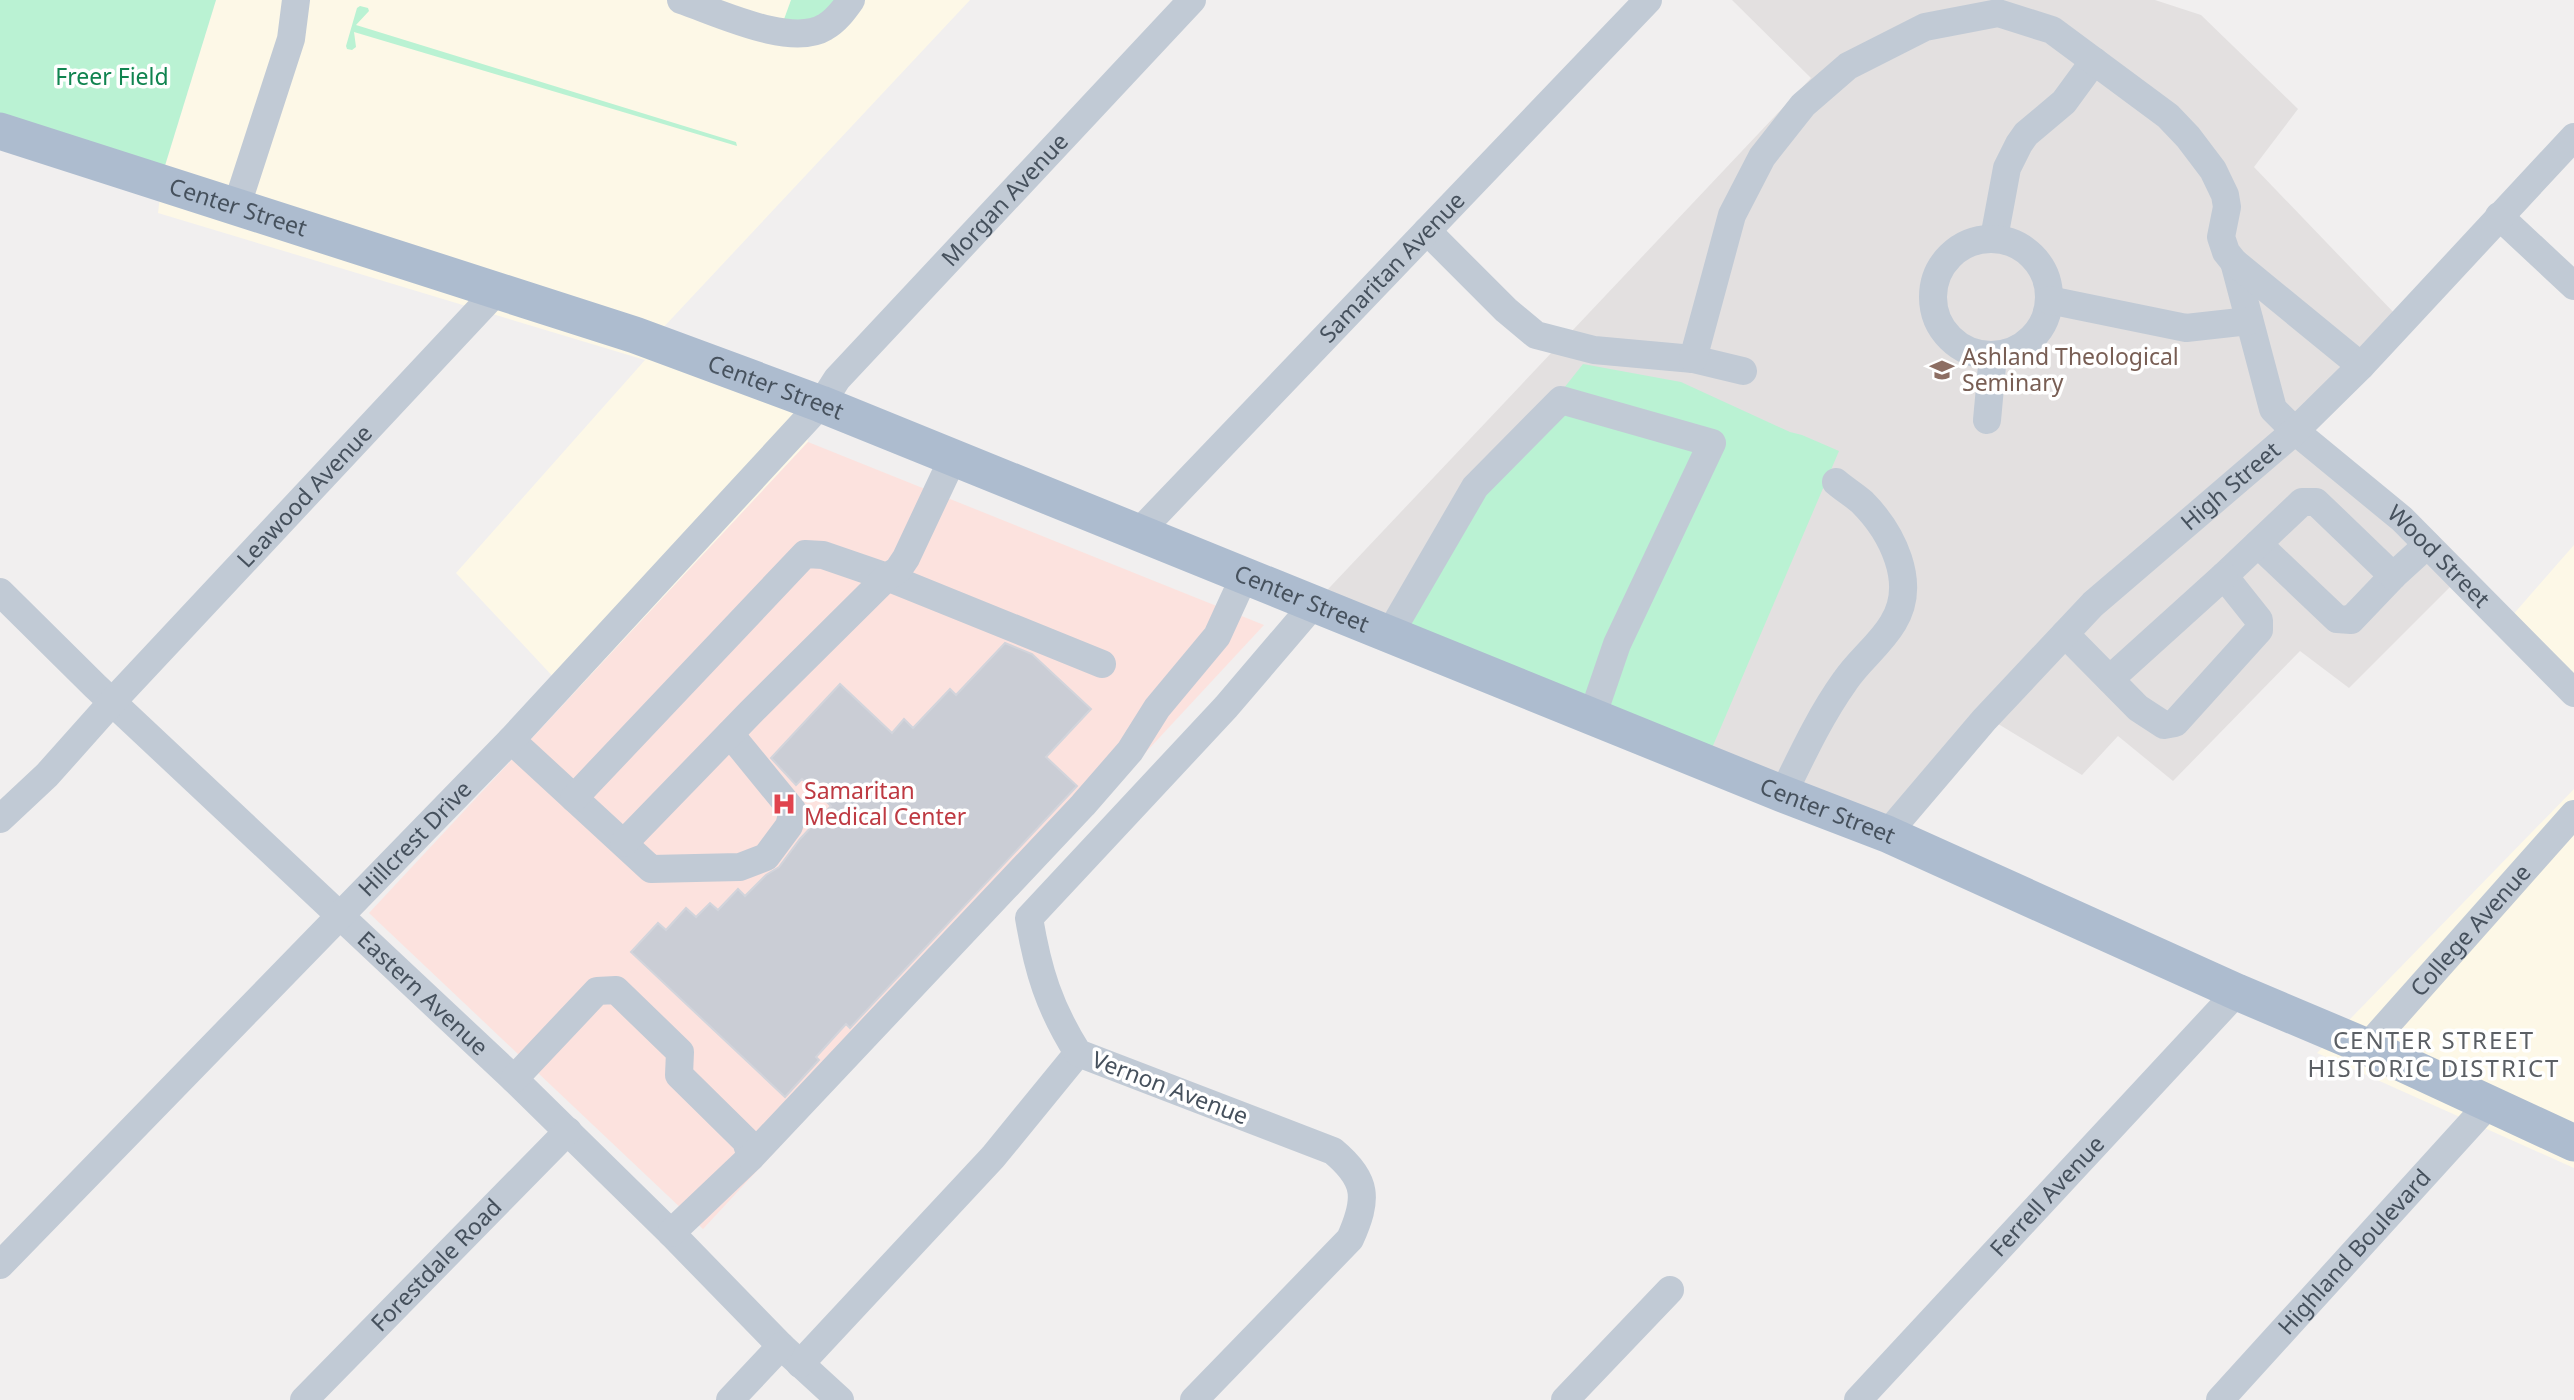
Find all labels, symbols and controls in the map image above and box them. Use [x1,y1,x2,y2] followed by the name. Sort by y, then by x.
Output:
[55,60,169,92] park label: Freer Field
[934,125,1075,273] street label: Morgan Avenue
[165,169,311,244] street label: Center Street
[1312,184,1471,349] street label: Samaritan Avenue
[1962,340,2179,398] place label: Ashland Theological Seminary
[704,346,849,427] street label: Center Street
[1928,356,1956,384] school or university icon: Ashland Theological Seminary
[229,417,379,574] street label: Leawood Avenue
[2173,434,2287,537] street label: High Street
[2381,497,2498,614] street label: Wood Street
[1230,556,1374,640] street label: Center Street
[1755,769,1901,851] street label: Center Street
[350,773,478,903] street label: Hillcrest Drive
[804,774,967,832] place label: Samaritan Medical Center
[770,790,798,818] hospital icon: Samaritan Medical Center
[2402,857,2537,1003] street label: College Avenue
[351,923,496,1062] street label: Eastern Avenue
[2308,1023,2560,1084] district label: CENTER STREET HISTORIC DISTRICT
[1088,1043,1253,1132] street label: Vernon Avenue
[1982,1128,2111,1263] street label: Ferrell Avenue
[2270,1161,2438,1341] street label: Highland Boulevard
[363,1191,508,1338] street label: Forestdale Road

